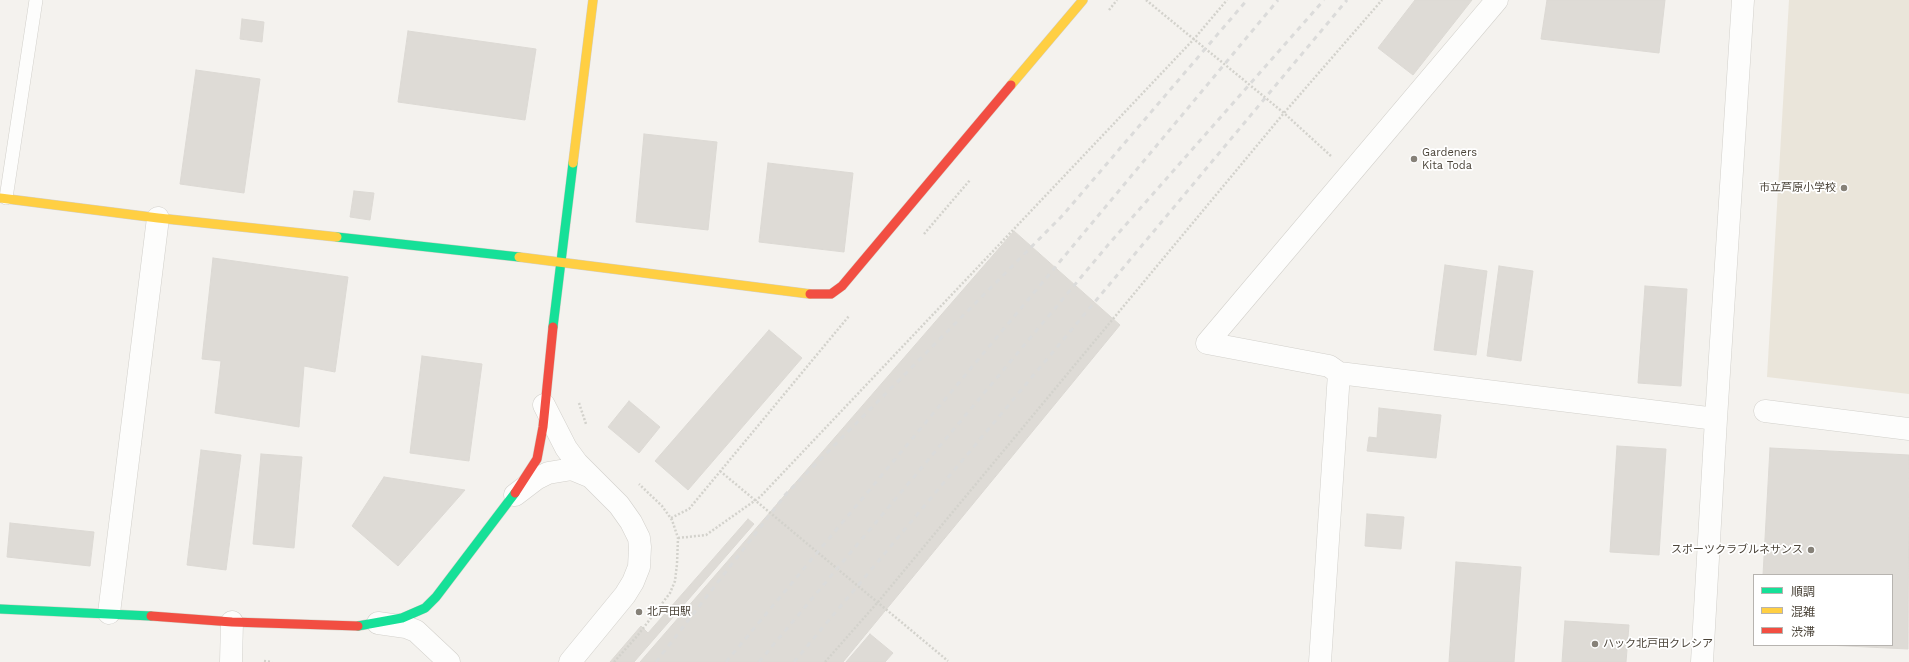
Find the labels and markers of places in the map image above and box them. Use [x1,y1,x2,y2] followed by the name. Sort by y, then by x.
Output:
[1422,146,1477,172] place label: Gardeners Kita Toda
[1409,154,1419,164] marker: Gardeners Kita Toda
[1759,181,1836,195] place label: 市立芦原小学校
[1839,183,1849,193] marker: 市立芦原小学校
[1671,543,1803,557] place label: スポーツクラブルネサンス
[1806,545,1816,555] marker: スポーツクラブルネサンス
[647,605,691,619] place label: 北戸田駅
[634,607,644,617] marker: 北戸田駅
[1603,637,1713,651] place label: ハック北戸田クレシア
[1590,639,1600,649] marker: ハック北戸田クレシア

